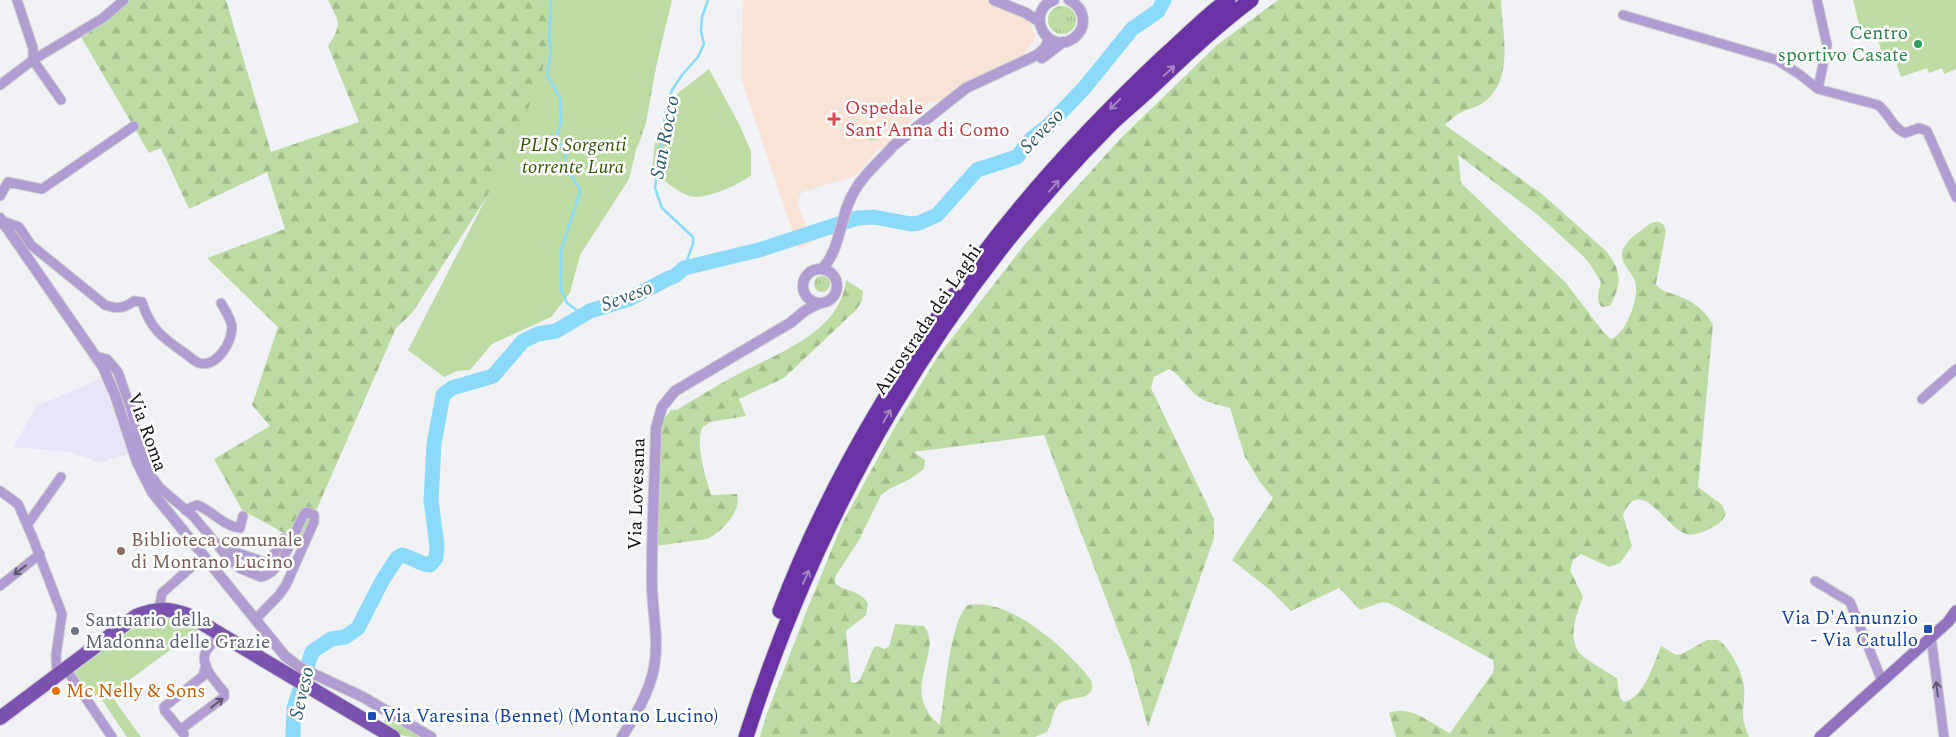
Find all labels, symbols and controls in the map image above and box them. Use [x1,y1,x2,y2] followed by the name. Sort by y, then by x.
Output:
[1778,19,1908,70] place label: Centro sportivo Casate
[1912,38,1924,50] marker: Centro sportivo Casate
[1162,66,1175,78] one-way arrow
[642,93,688,181] water label: San Rocco
[845,94,1010,145] place label: Ospedale Sant'Anna di Como
[1109,98,1121,111] one-way arrow
[1013,101,1071,161] water label: Seveso
[827,112,841,126] marker: Ospedale Sant'Anna di Como
[519,131,627,182] park label: PLIS Sorgenti torrente Lura
[1048,179,1060,192] one-way arrow
[867,239,989,401] street label: Autostrada dei Laghi
[597,272,657,320] water label: Seveso
[119,388,175,476] street label: Via Roma
[882,410,892,424] one-way arrow
[621,437,653,551] street label: Via Lovesana
[131,526,302,577] place label: Biblioteca comunale di Montano Lucino
[115,545,127,557] marker: Biblioteca comunale di Montano Lucino
[13,565,27,575] one-way arrow
[802,570,811,585] one-way arrow
[1781,604,1918,655] place label: Via D'Annunzio - Via Catullo
[85,606,270,657] place label: Santuario della Madonna delle Grazie
[1922,623,1934,635] marker: Via D'Annunzio - Via Catullo
[69,625,81,637] marker: Santuario della Madonna delle Grazie
[281,664,323,722] water label: Seveso
[66,677,205,706] place label: Mc Nelly & Sons
[1932,681,1942,697] one-way arrow
[50,685,62,697] marker: Mc Nelly & Sons
[210,697,223,708] one-way arrow
[382,702,718,731] place label: Via Varesina (Bennet) (Montano Lucino)
[366,710,378,722] marker: Via Varesina (Bennet) (Montano Lucino)

